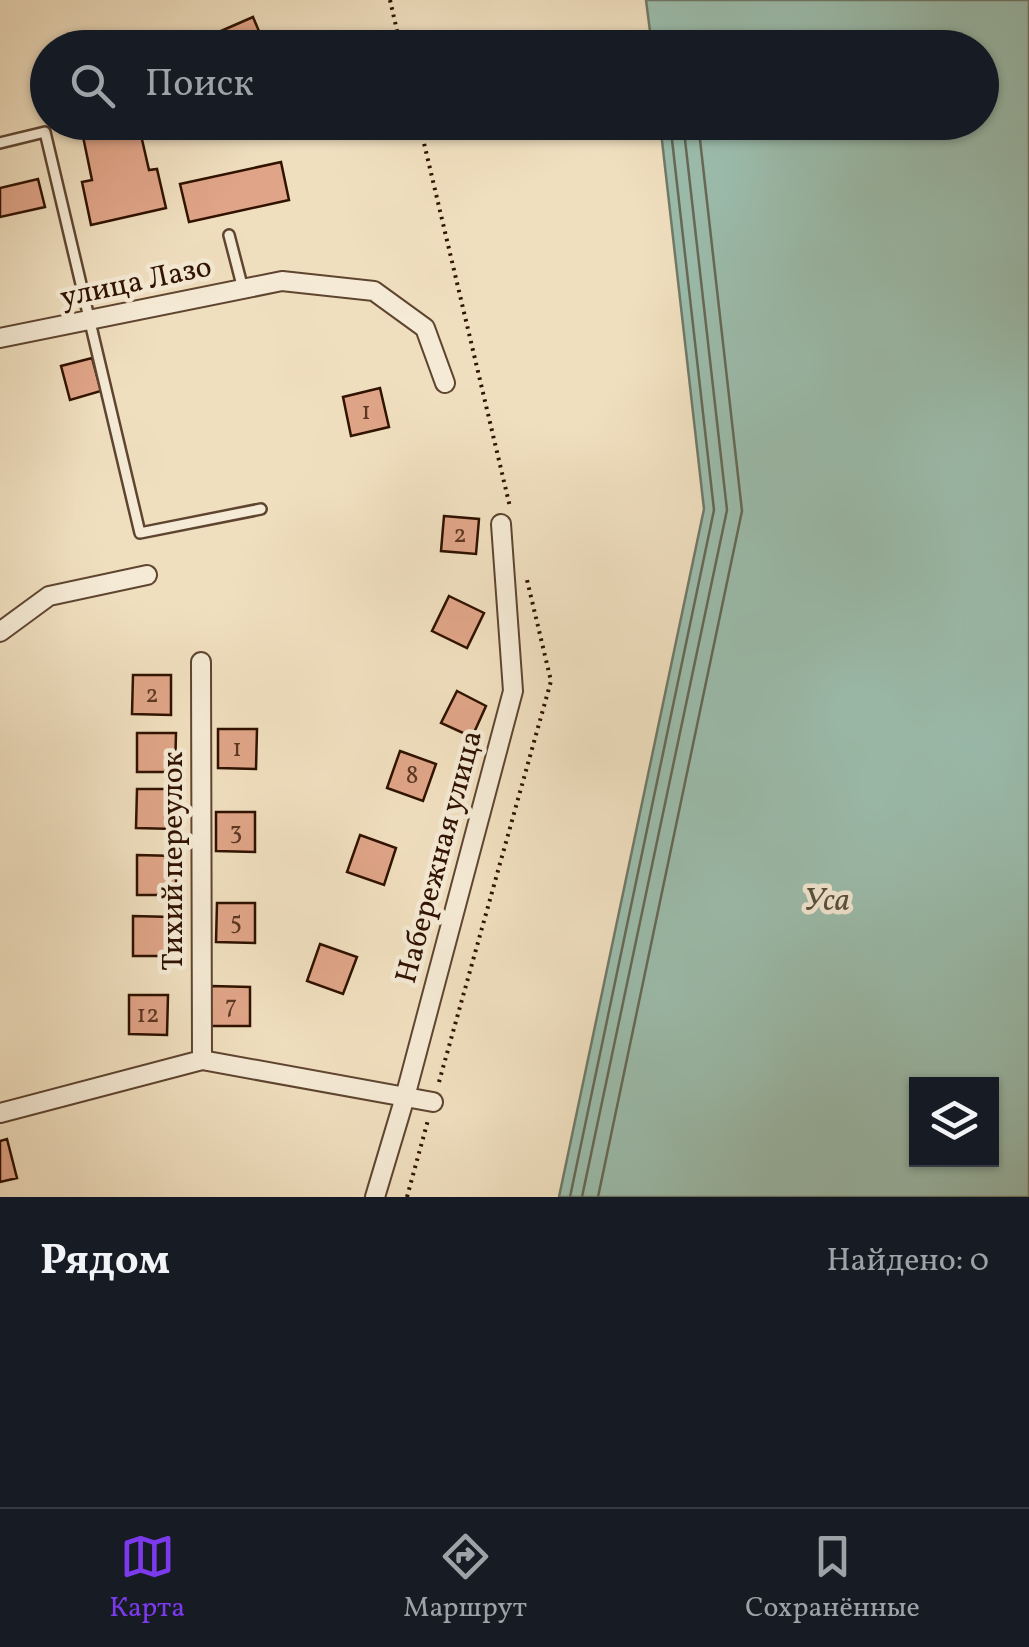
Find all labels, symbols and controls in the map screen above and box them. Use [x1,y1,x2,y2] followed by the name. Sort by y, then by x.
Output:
[30,30,999,140] search box
[65,58,120,113] icon: search
[145,59,254,112] text: Поиск
[56,246,216,320] street label: улица Лазо
[361,395,371,430] house number: 1
[453,518,467,553] house number: 2
[145,678,159,713] house number: 2
[386,726,494,988] street label: Набережная улица
[232,732,242,767] house number: 1
[153,751,195,971] street label: Тихий переулок
[406,759,418,794] house number: 8
[230,815,242,850] house number: 3
[804,880,850,924] water label: Уса
[230,905,242,940] house number: 5
[225,989,237,1024] house number: 7
[136,998,160,1033] house number: 12
[909,1077,999,1167] map controls
[909,1077,999,1167] button: layers
[40,1233,170,1292] text: Рядом
[827,1240,989,1284] text: Найдено: 0
[109,1529,185,1628] tab: Карта
[403,1529,527,1628] tab: Маршрут
[745,1529,920,1628] tab: Сохранённые

